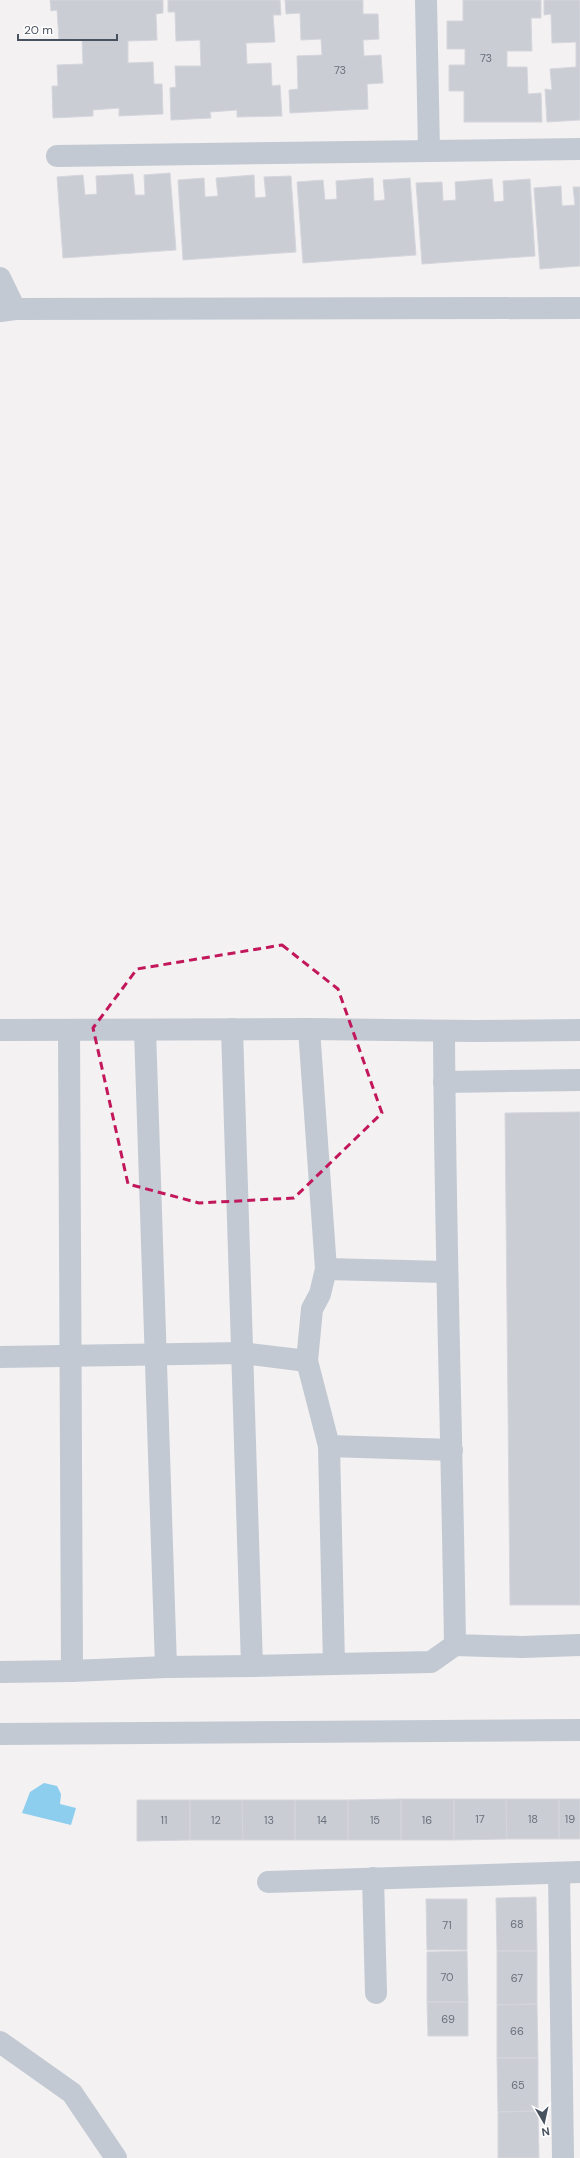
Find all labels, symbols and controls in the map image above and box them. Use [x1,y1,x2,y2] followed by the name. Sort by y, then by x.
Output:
[18,16,117,42] scale bar
[24,22,53,38] text: 20 m
[480,51,492,65] house number: 73
[334,63,346,77] house number: 73
[475,1812,485,1826] house number: 17
[528,1812,538,1826] house number: 18
[565,1812,575,1826] house number: 19
[161,1813,167,1827] house number: 11
[211,1813,221,1827] house number: 12
[264,1813,274,1827] house number: 13
[317,1813,327,1827] house number: 14
[370,1813,380,1827] house number: 15
[422,1813,432,1827] house number: 16
[510,1917,524,1931] house number: 68
[442,1918,452,1932] house number: 71
[440,1970,454,1984] house number: 70
[511,1971,523,1985] house number: 67
[441,2012,455,2026] house number: 69
[510,2024,524,2038] house number: 66
[511,2078,525,2092] house number: 65
[524,2102,564,2142] north arrow
[541,2124,551,2139] text: N

